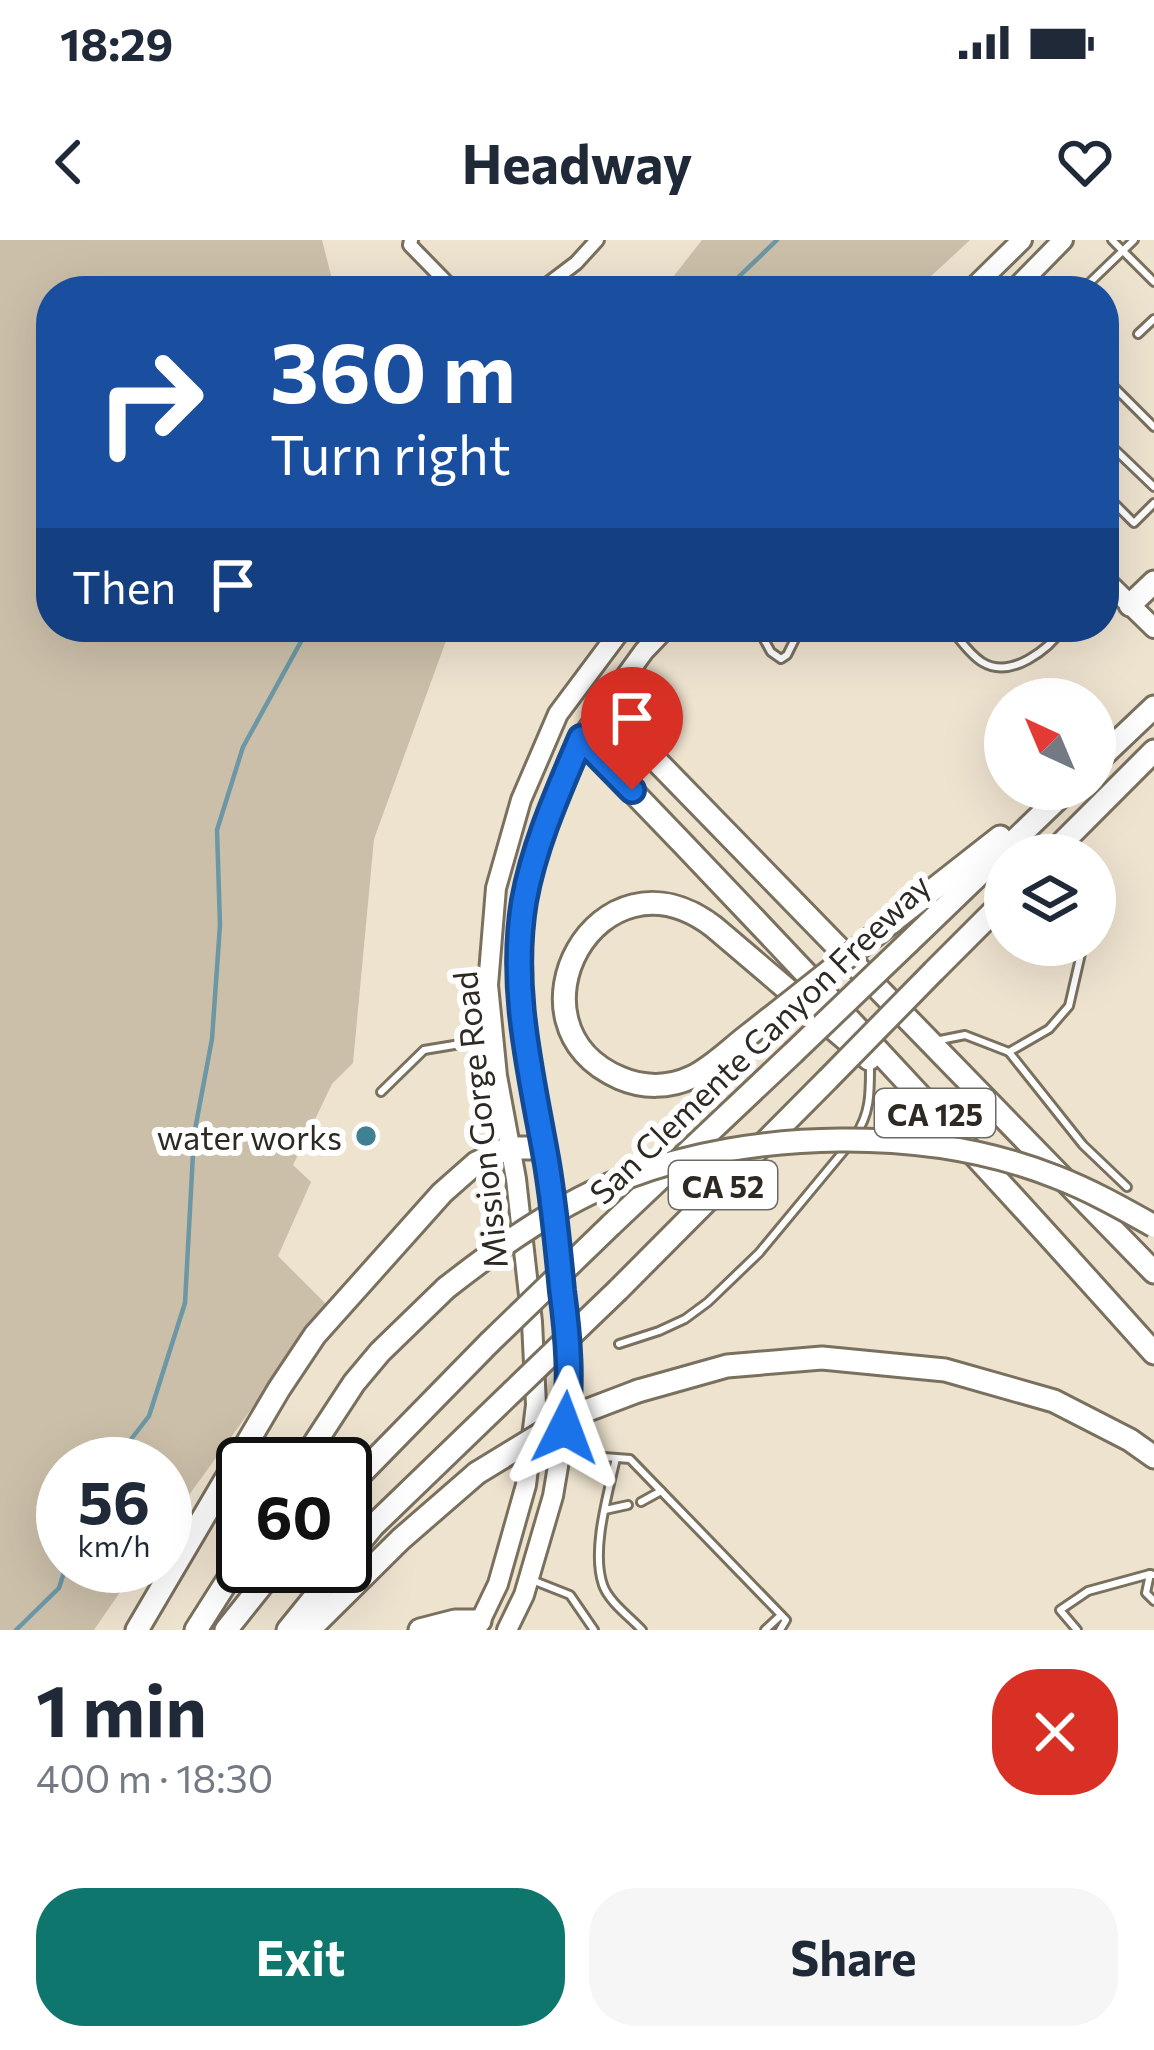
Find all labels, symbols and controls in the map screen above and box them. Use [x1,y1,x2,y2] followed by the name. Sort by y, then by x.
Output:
[60,15,173,70] text: 18:29
[36,129,102,195] icon: back
[462,129,692,195] text: Headway
[1052,129,1118,195] icon: heart
[270,318,516,420] text: 360 m
[72,324,228,480] icon: right
[270,420,511,486] text: Turn right
[200,552,266,618] icon: arrive
[72,558,176,613] text: Then
[581,667,683,790] pin
[984,678,1116,810] north arrow
[984,678,1116,966] map controls
[599,685,665,751] icon: arrive
[984,834,1116,966] button: layers
[580,864,938,1212] street label: San Clemente Canyon Freeway
[443,969,515,1271] street label: Mission Gorge Road
[875,1089,995,1137] road number: CA 125
[157,1116,342,1157] place label: water works
[353,1123,379,1149] marker: water works
[669,1161,777,1209] road number: CA 52
[502,1365,628,1491] position arrow
[216,1437,372,1593] speed limit sign: 60
[78,1463,150,1536] text: 56
[78,1526,150,1563] text: km/h
[36,1664,207,1752] text: 1 min
[992,1669,1118,1795] button: close
[36,1753,273,1801] text: 400 m · 18:30
[36,1888,565,2026] button: Exit
[589,1888,1118,2026] button: Share

